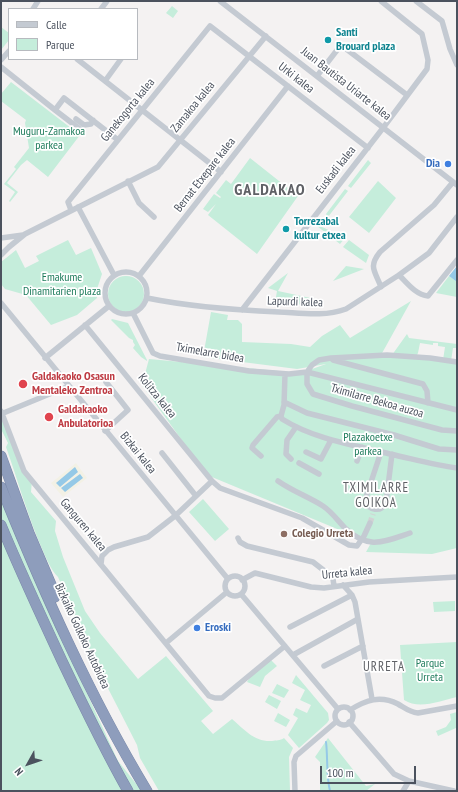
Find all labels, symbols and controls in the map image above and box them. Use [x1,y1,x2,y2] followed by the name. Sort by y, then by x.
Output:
[8,8,138,60] legend
[46,17,67,32] text: Calle
[336,26,395,54] place label: Santi Brouard plaza
[323,35,333,45] marker: Santi Brouard plaza
[46,37,75,52] text: Parque
[298,44,394,124] street label: Juan Bautista Uriarte kalea
[275,60,317,96] street label: Urki kalea
[98,75,158,145] street label: Ganekogorta kalea
[168,79,218,135] street label: Zamakoa kalea
[13,125,85,153] park label: Muguru-Zamakoa parkea
[171,135,239,215] street label: Bernat Etxepare kalea
[313,143,359,197] street label: Euskadi kalea
[426,157,440,171] place label: Dia
[443,159,453,169] marker: Dia
[234,180,306,200] district label: GALDAKAO
[294,215,346,243] place label: Torrezabal kultur etxea
[281,224,291,234] marker: Torrezabal kultur etxea
[23,271,101,299] park label: Emakume Dinamitarien plaza
[267,294,323,310] street label: Lapurdi kalea
[175,340,245,366] street label: Tximelarre bidea
[32,370,115,398] place label: Galdakaoko Osasun Mentaleko Zentroa
[135,371,179,421] street label: Kolitza kalea
[17,378,29,390] marker: Galdakaoko Osasun Mentaleko Zentroa
[329,381,425,421] street label: Tximilarre Bekoa auzoa
[58,403,113,431] place label: Galdakaoko Anbulatorioa
[43,411,55,423] marker: Galdakaoko Anbulatorioa
[117,429,159,477] street label: Bizkai kalea
[343,431,393,459] park label: Plazakoetxe parkea
[343,480,409,511] district label: TXIMILARRE GOIKOA
[57,496,109,554] street label: Ganguren kalea
[292,527,353,541] place label: Colegio Urreta
[279,529,289,539] marker: Colegio Urreta
[321,563,373,583] street label: Urreta kalea
[51,581,113,691] street label: Bizkaiko Golkoko Autobidea
[205,621,231,635] place label: Eroski
[192,623,202,633] marker: Eroski
[416,657,444,685] park label: Parque Urreta
[363,659,405,675] district label: URRETA
[8,744,48,784] north arrow
[322,758,418,784] scale bar
[12,765,26,778] text: N
[327,765,354,780] text: 100 m

